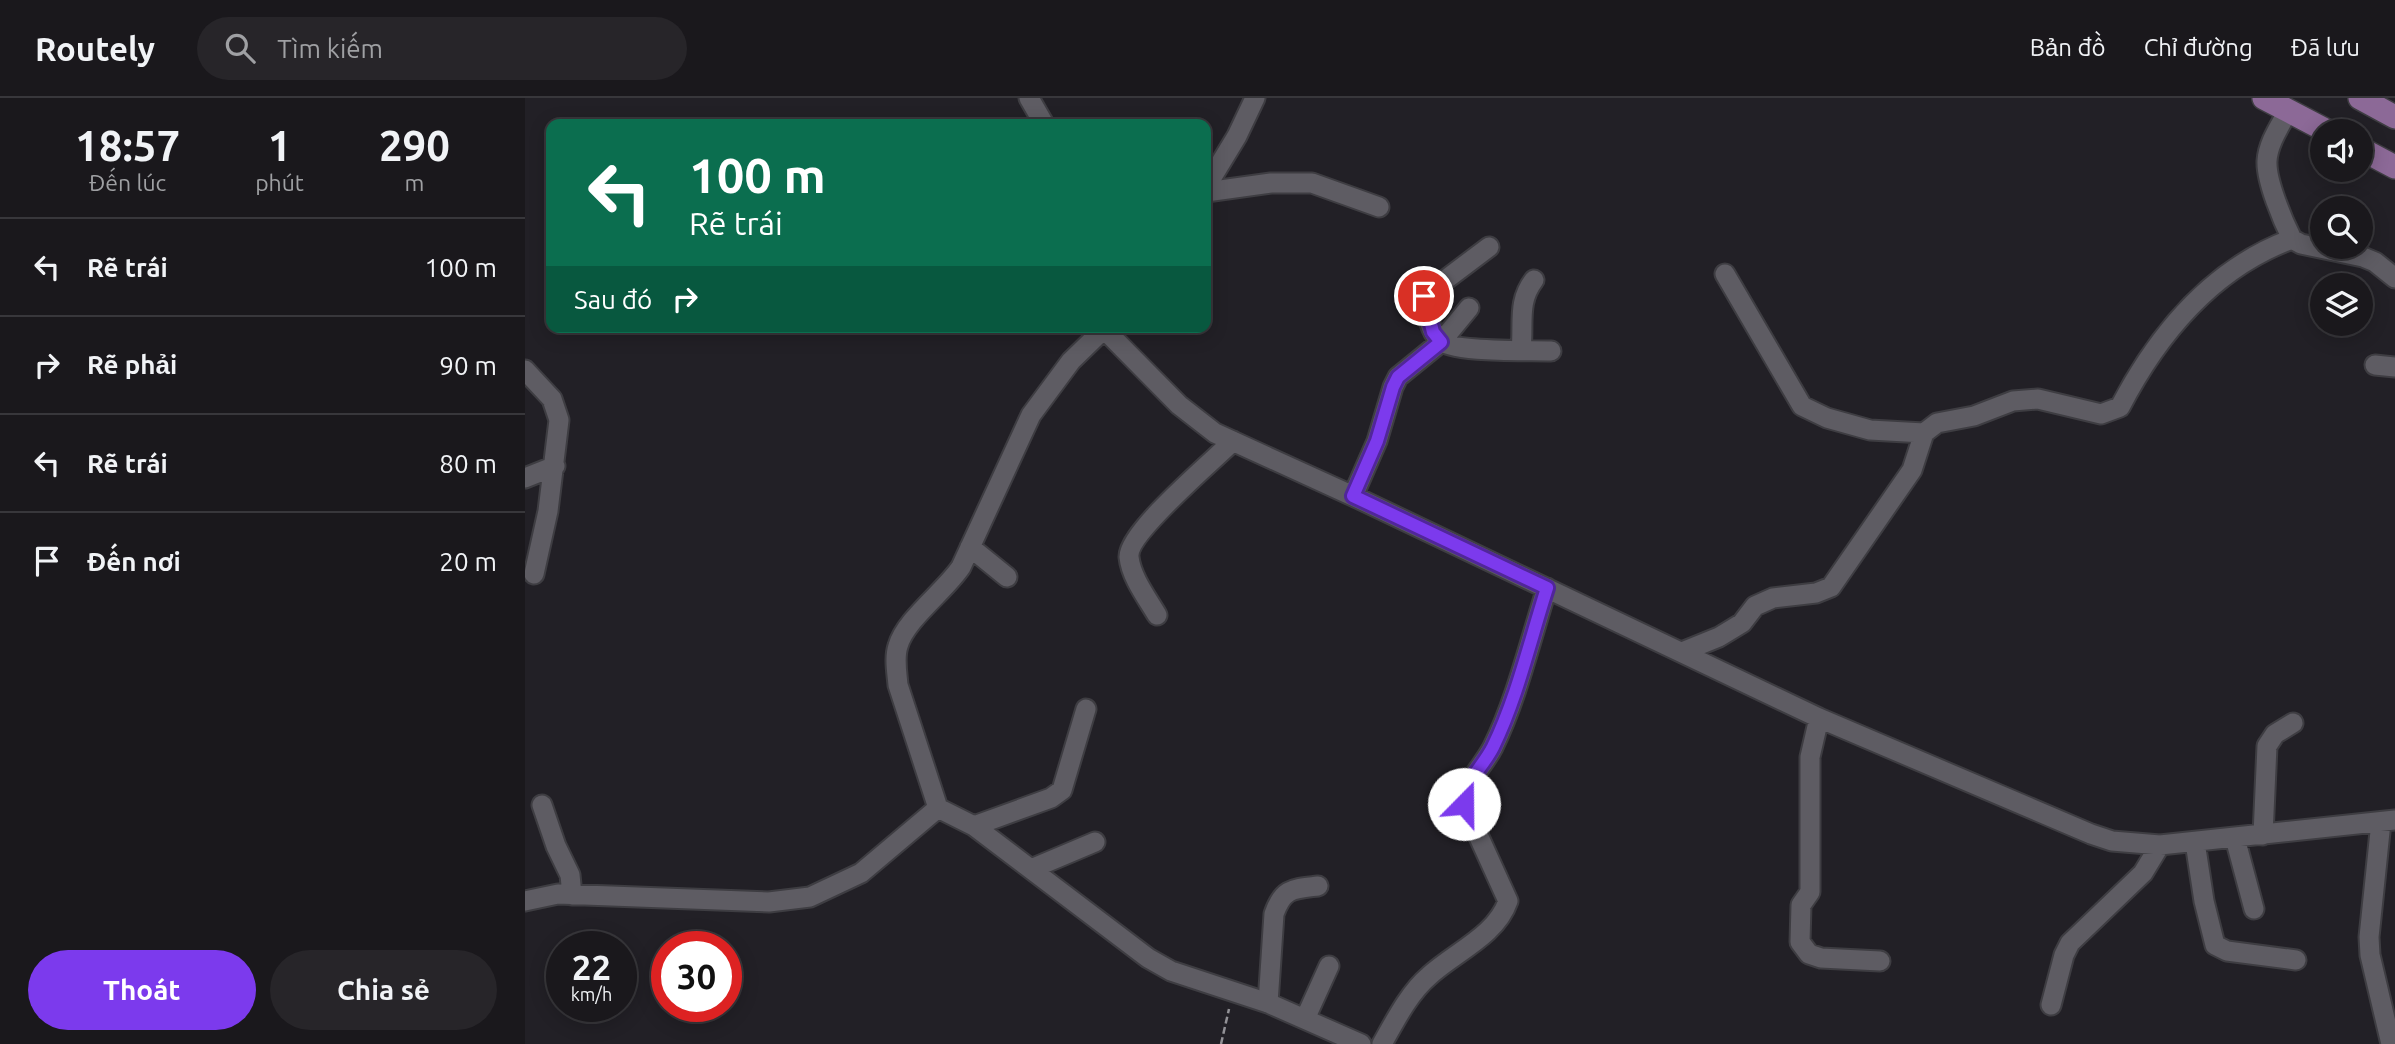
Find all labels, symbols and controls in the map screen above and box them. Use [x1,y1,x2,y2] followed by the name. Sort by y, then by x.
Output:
[197,17,687,80] search box
[221,29,259,67] icon: search
[35,30,155,67] text: Routely
[277,34,383,63] text: Tìm kiếm
[2030,34,2106,61] text: Bản đồ
[2144,34,2253,61] text: Chỉ đường
[2291,34,2360,61] text: Đã lưu
[2310,119,2373,336] map controls
[2310,119,2373,182] button: sound
[75,122,180,169] text: 18:57
[268,122,291,169] text: 1
[379,122,450,169] text: 290
[574,147,665,238] icon: left
[689,147,826,202] text: 100 m
[89,170,166,195] text: Đến lúc
[255,170,304,195] text: phút
[405,170,424,195] text: m
[2310,196,2373,259] button: search
[689,205,783,241] text: Rẽ trái
[28,248,66,286] icon: left
[87,253,168,282] text: Rẽ trái
[425,253,497,282] text: 100 m
[1394,266,1454,326] pin
[2310,273,2373,336] button: layers
[1405,277,1443,315] icon: arrive
[666,280,704,318] icon: right
[574,285,652,314] text: Sau đó
[28,346,66,384] icon: right
[87,350,177,379] text: Rẽ phải
[439,351,497,380] text: 90 m
[28,444,66,482] icon: left
[87,449,168,478] text: Rẽ trái
[439,449,497,478] text: 80 m
[28,542,66,580] icon: arrive
[87,547,181,576] text: Đến nơi
[439,547,497,576] text: 20 m
[1427,767,1501,841] position arrow
[651,931,742,1022] speed limit sign: 30
[572,947,611,987] text: 22
[28,950,256,1030] button: Thoát
[270,950,497,1030] button: Chia sẻ
[571,984,612,1004] text: km/h

